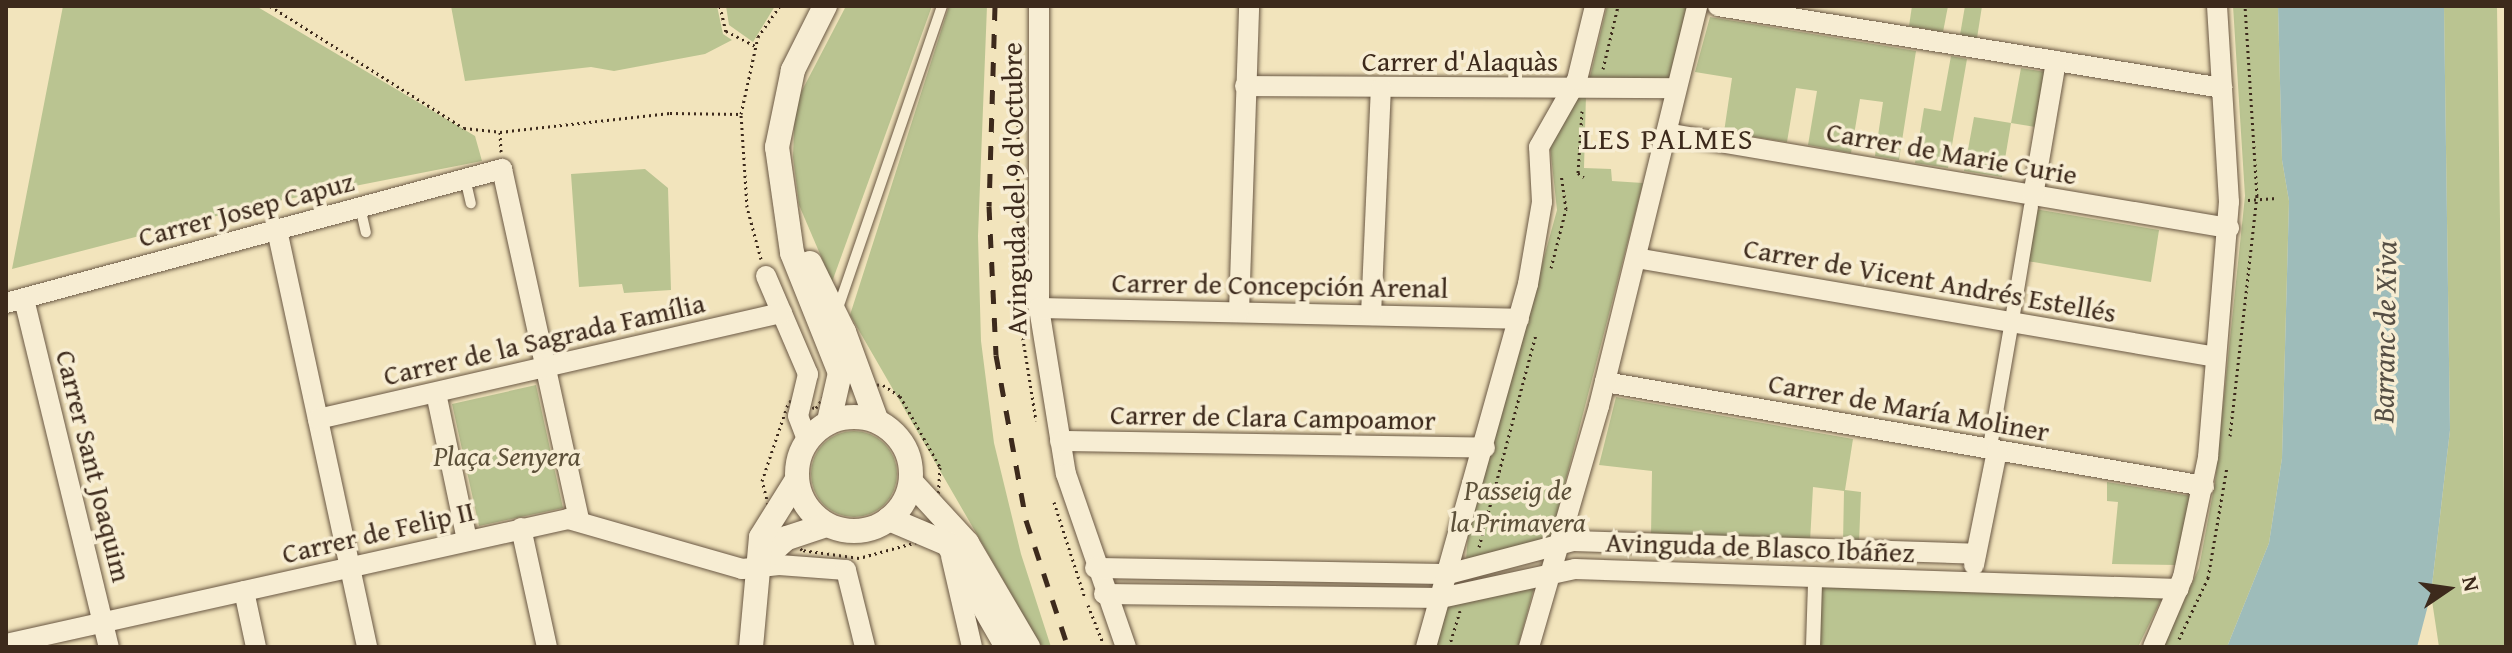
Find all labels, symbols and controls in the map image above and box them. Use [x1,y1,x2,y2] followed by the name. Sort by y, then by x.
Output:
[995,42,1033,336] street label: Avinguda del 9 d'Octubre
[1362,44,1558,78] street label: Carrer d'Alaquàs
[1824,114,2080,192] street label: Carrer de Marie Curie
[1582,120,1754,156] district label: LES PALMES
[135,164,357,254] street label: Carrer Josep Capuz
[1741,231,2119,329] street label: Carrer de Vicent Andrés Estellés
[2364,241,2404,423] water label: Barranc de Xiva
[1111,265,1449,305] street label: Carrer de Concepción Arenal
[380,286,708,392] street label: Carrer de la Sagrada Família
[49,347,139,585] street label: Carrer Sant Joaquim
[1766,366,2052,448] street label: Carrer de María Moliner
[1110,397,1436,437] street label: Carrer de Clara Campoamor
[433,439,581,473] park label: Plaça Senyera
[1450,473,1586,539] park label: Passeig de la Primavera
[279,494,477,570] street label: Carrer de Felip II
[1605,525,1915,569] street label: Avinguda de Blasco Ibáñez
[2408,549,2488,629] north arrow
[2454,573,2489,594] text: N

